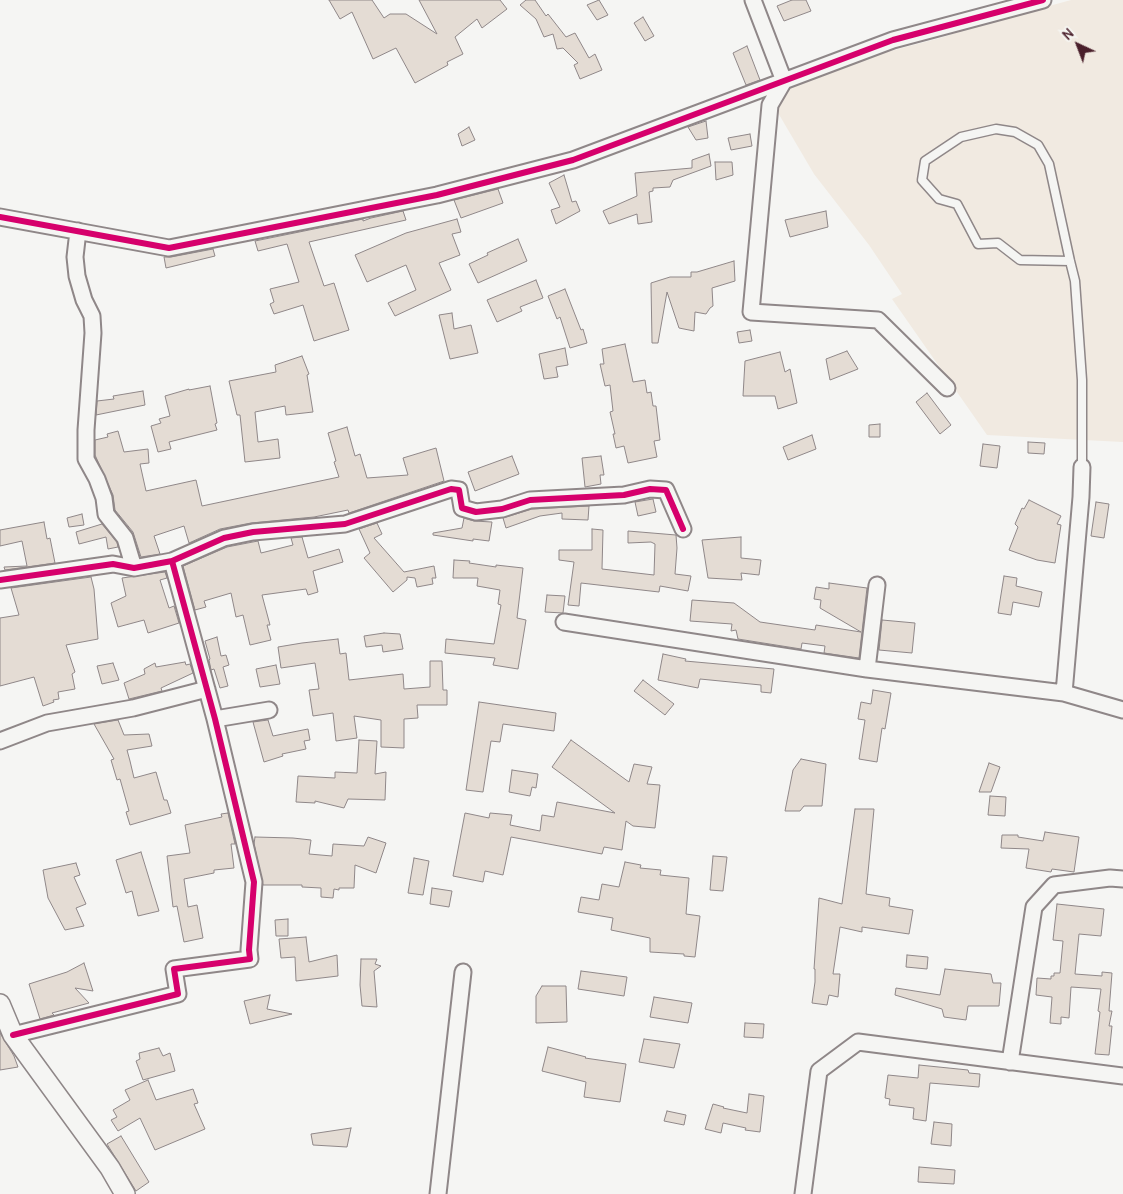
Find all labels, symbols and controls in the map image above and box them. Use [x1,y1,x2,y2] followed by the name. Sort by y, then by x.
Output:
[1053,20,1103,70] north arrow
[1058,24,1077,44] text: N

